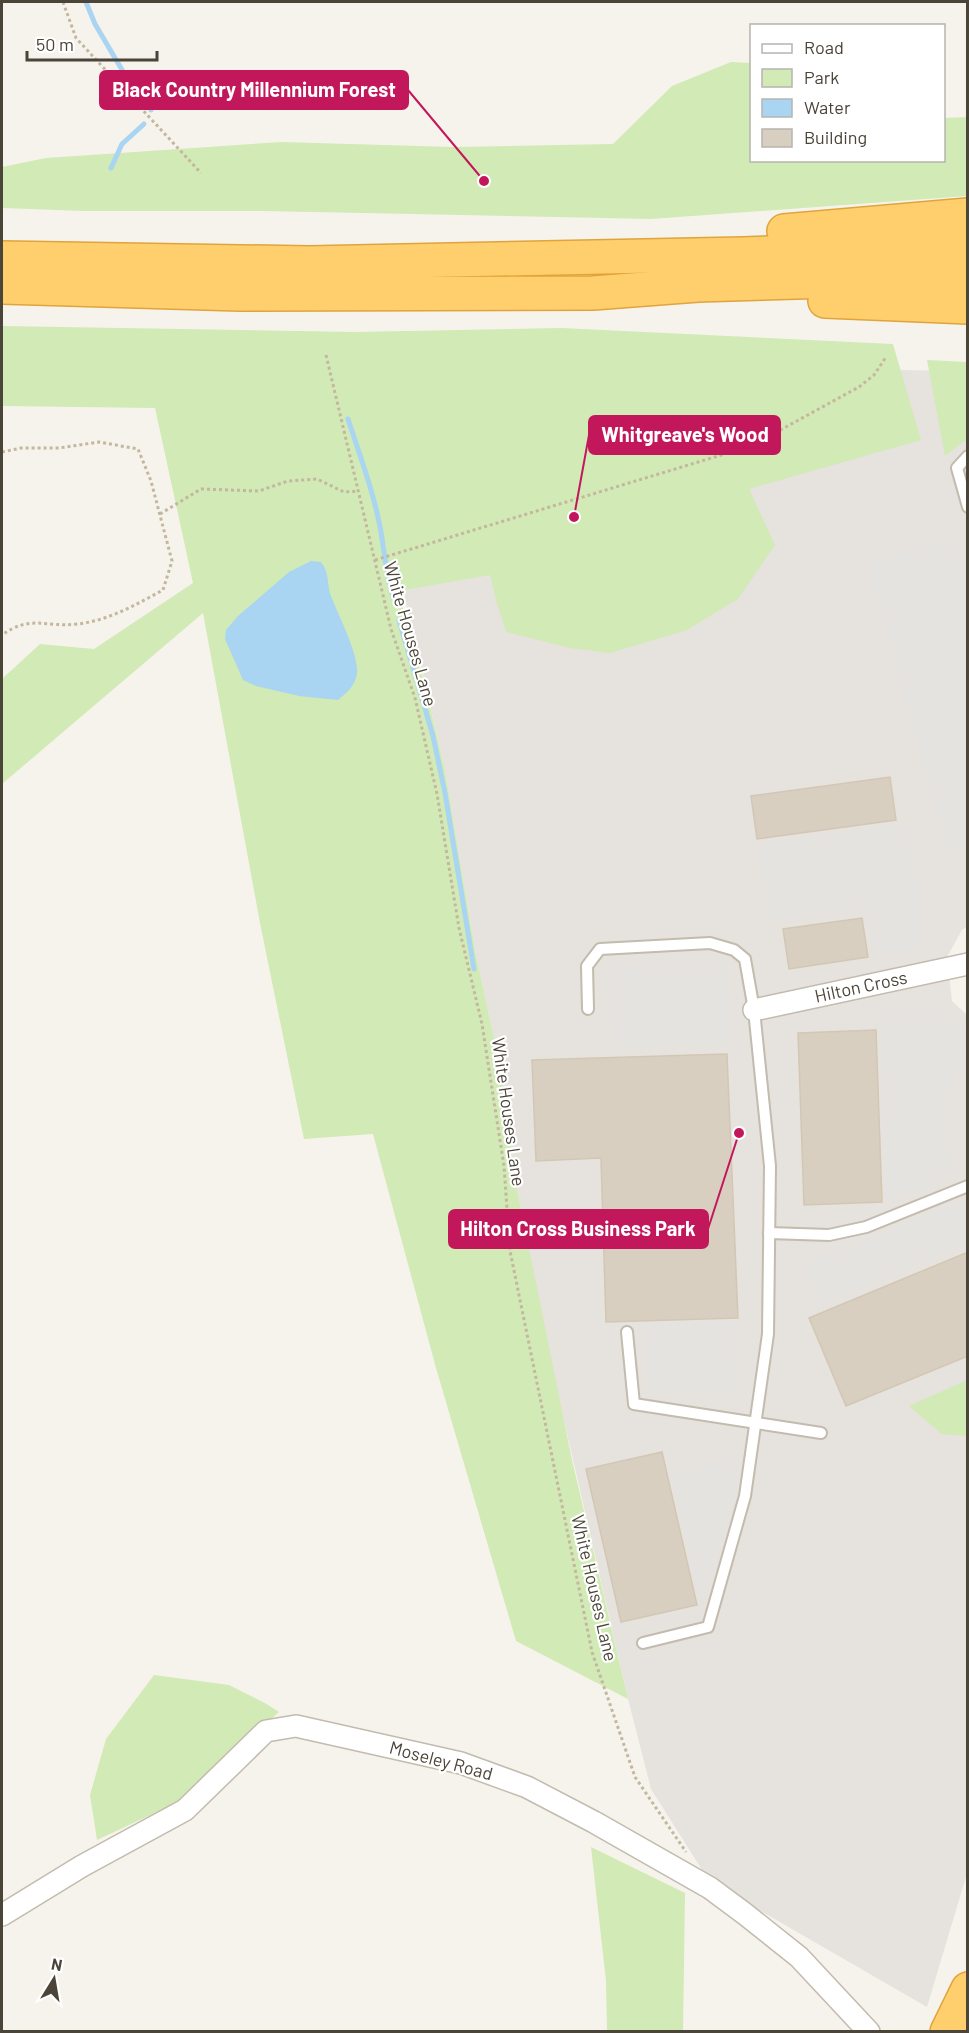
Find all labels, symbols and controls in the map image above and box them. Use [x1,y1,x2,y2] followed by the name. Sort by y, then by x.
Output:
[27,24,158,62] scale bar
[750,24,945,162] legend
[36,33,74,55] text: 50 m
[804,36,844,58] text: Road
[804,66,839,88] text: Park
[100,71,408,109] callout: Black Country Millennium Forest
[112,77,396,101] text: Black Country Millennium Forest
[804,96,851,118] text: Water
[804,126,867,148] text: Building
[589,416,780,454] callout: Whitgreave's Wood
[601,422,769,446] text: Whitgreave's Wood
[380,559,442,709] street label: White Houses Lane
[812,965,909,1007] street label: Hilton Cross
[488,1036,530,1188] street label: White Houses Lane
[449,1210,708,1248] callout: Hilton Cross Business Park
[460,1216,696,1240] text: Hilton Cross Business Park
[567,1512,623,1663] street label: White Houses Lane
[387,1736,495,1784] street label: Moseley Road
[24,1949,84,2009] north arrow
[50,1953,64,1974] text: N

